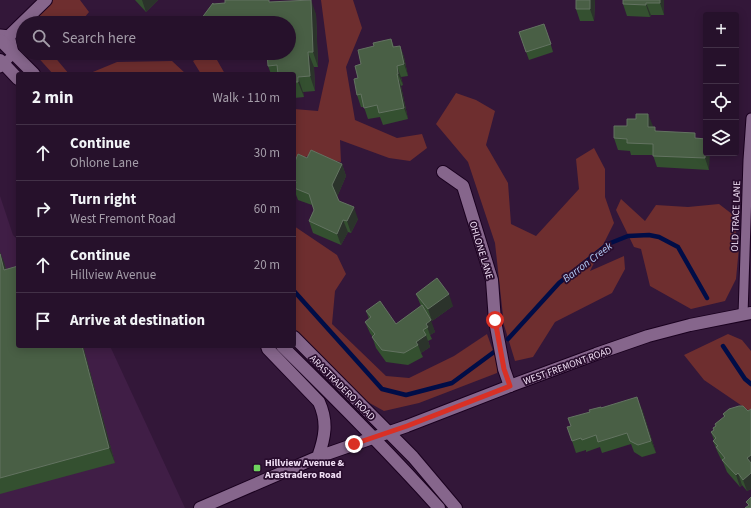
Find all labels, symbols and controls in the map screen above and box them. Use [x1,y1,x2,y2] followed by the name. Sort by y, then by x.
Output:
[703,12,739,156] map controls
[703,12,739,48] button: +
[16,16,296,60] search box
[30,27,52,49] icon: search
[62,28,136,49] text: Search here
[703,48,739,84] button: −
[703,84,739,120] button: locate
[32,86,73,110] text: 2 min
[212,89,280,107] text: Walk · 110 m
[703,120,739,156] button: layers
[70,133,130,154] text: Continue
[32,142,54,164] icon: ahead
[254,144,280,162] text: 30 m
[70,154,139,172] text: Ohlone Lane
[728,180,744,252] street label: OLD TRACE LANE
[70,189,136,210] text: Turn right
[32,198,54,220] icon: right
[254,200,280,218] text: 60 m
[70,210,176,228] text: West Fremont Road
[466,219,497,281] street label: OHLONE LANE
[559,238,616,286] water label: Barron Creek
[70,245,130,266] text: Continue
[32,254,54,276] icon: ahead
[254,256,280,274] text: 20 m
[70,266,156,284] text: Hillview Avenue
[32,310,54,332] icon: arrive
[70,310,205,331] text: Arrive at destination
[486,311,504,329] route start
[521,343,613,388] street label: WEST FREMONT ROAD
[306,352,378,424] street label: ARASTRADERO ROAD
[345,435,363,453] route end
[264,456,345,482] place label: Hillview Avenue & Arastradero Road
[252,463,262,473] marker: Hillview Avenue & Arastradero Road

